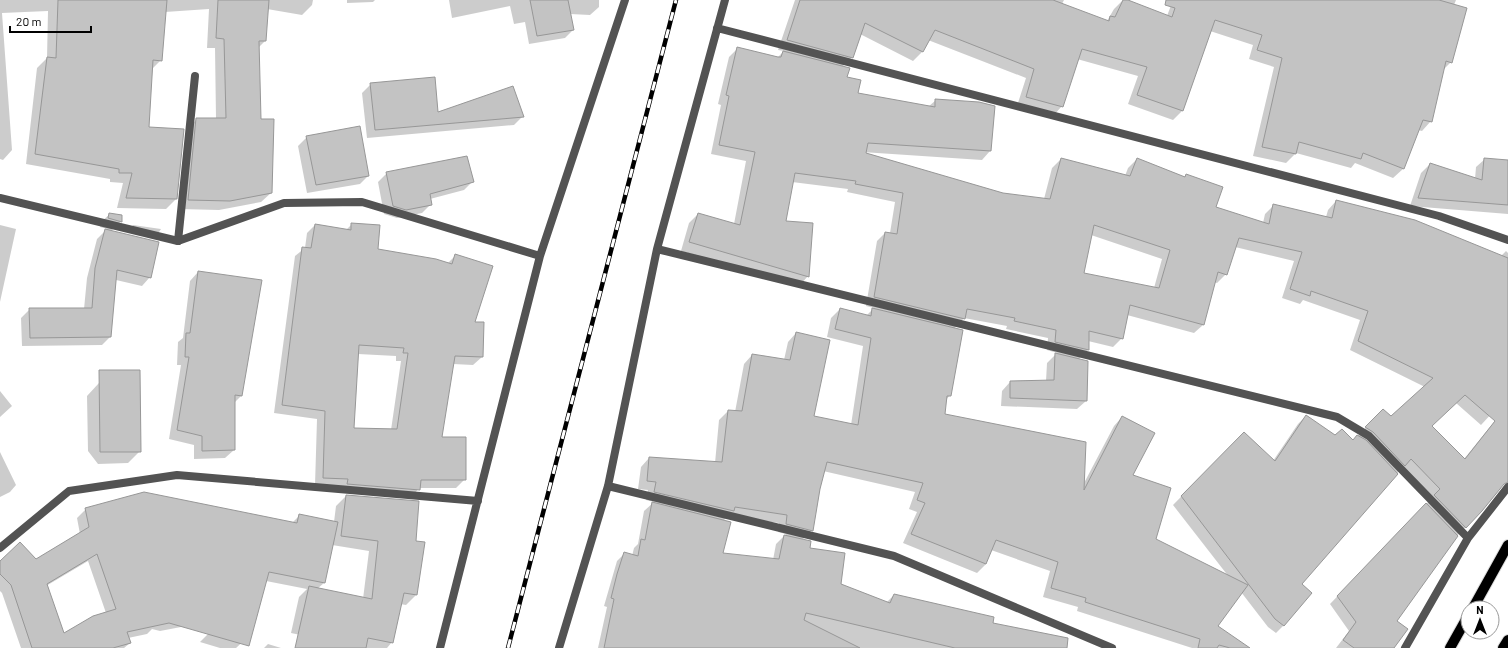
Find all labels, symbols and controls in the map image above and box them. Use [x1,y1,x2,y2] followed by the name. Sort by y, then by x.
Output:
[10,8,91,34] scale bar
[16,14,42,28] text: 20 m
[1460,600,1500,640] north arrow
[1476,603,1484,616] text: N

